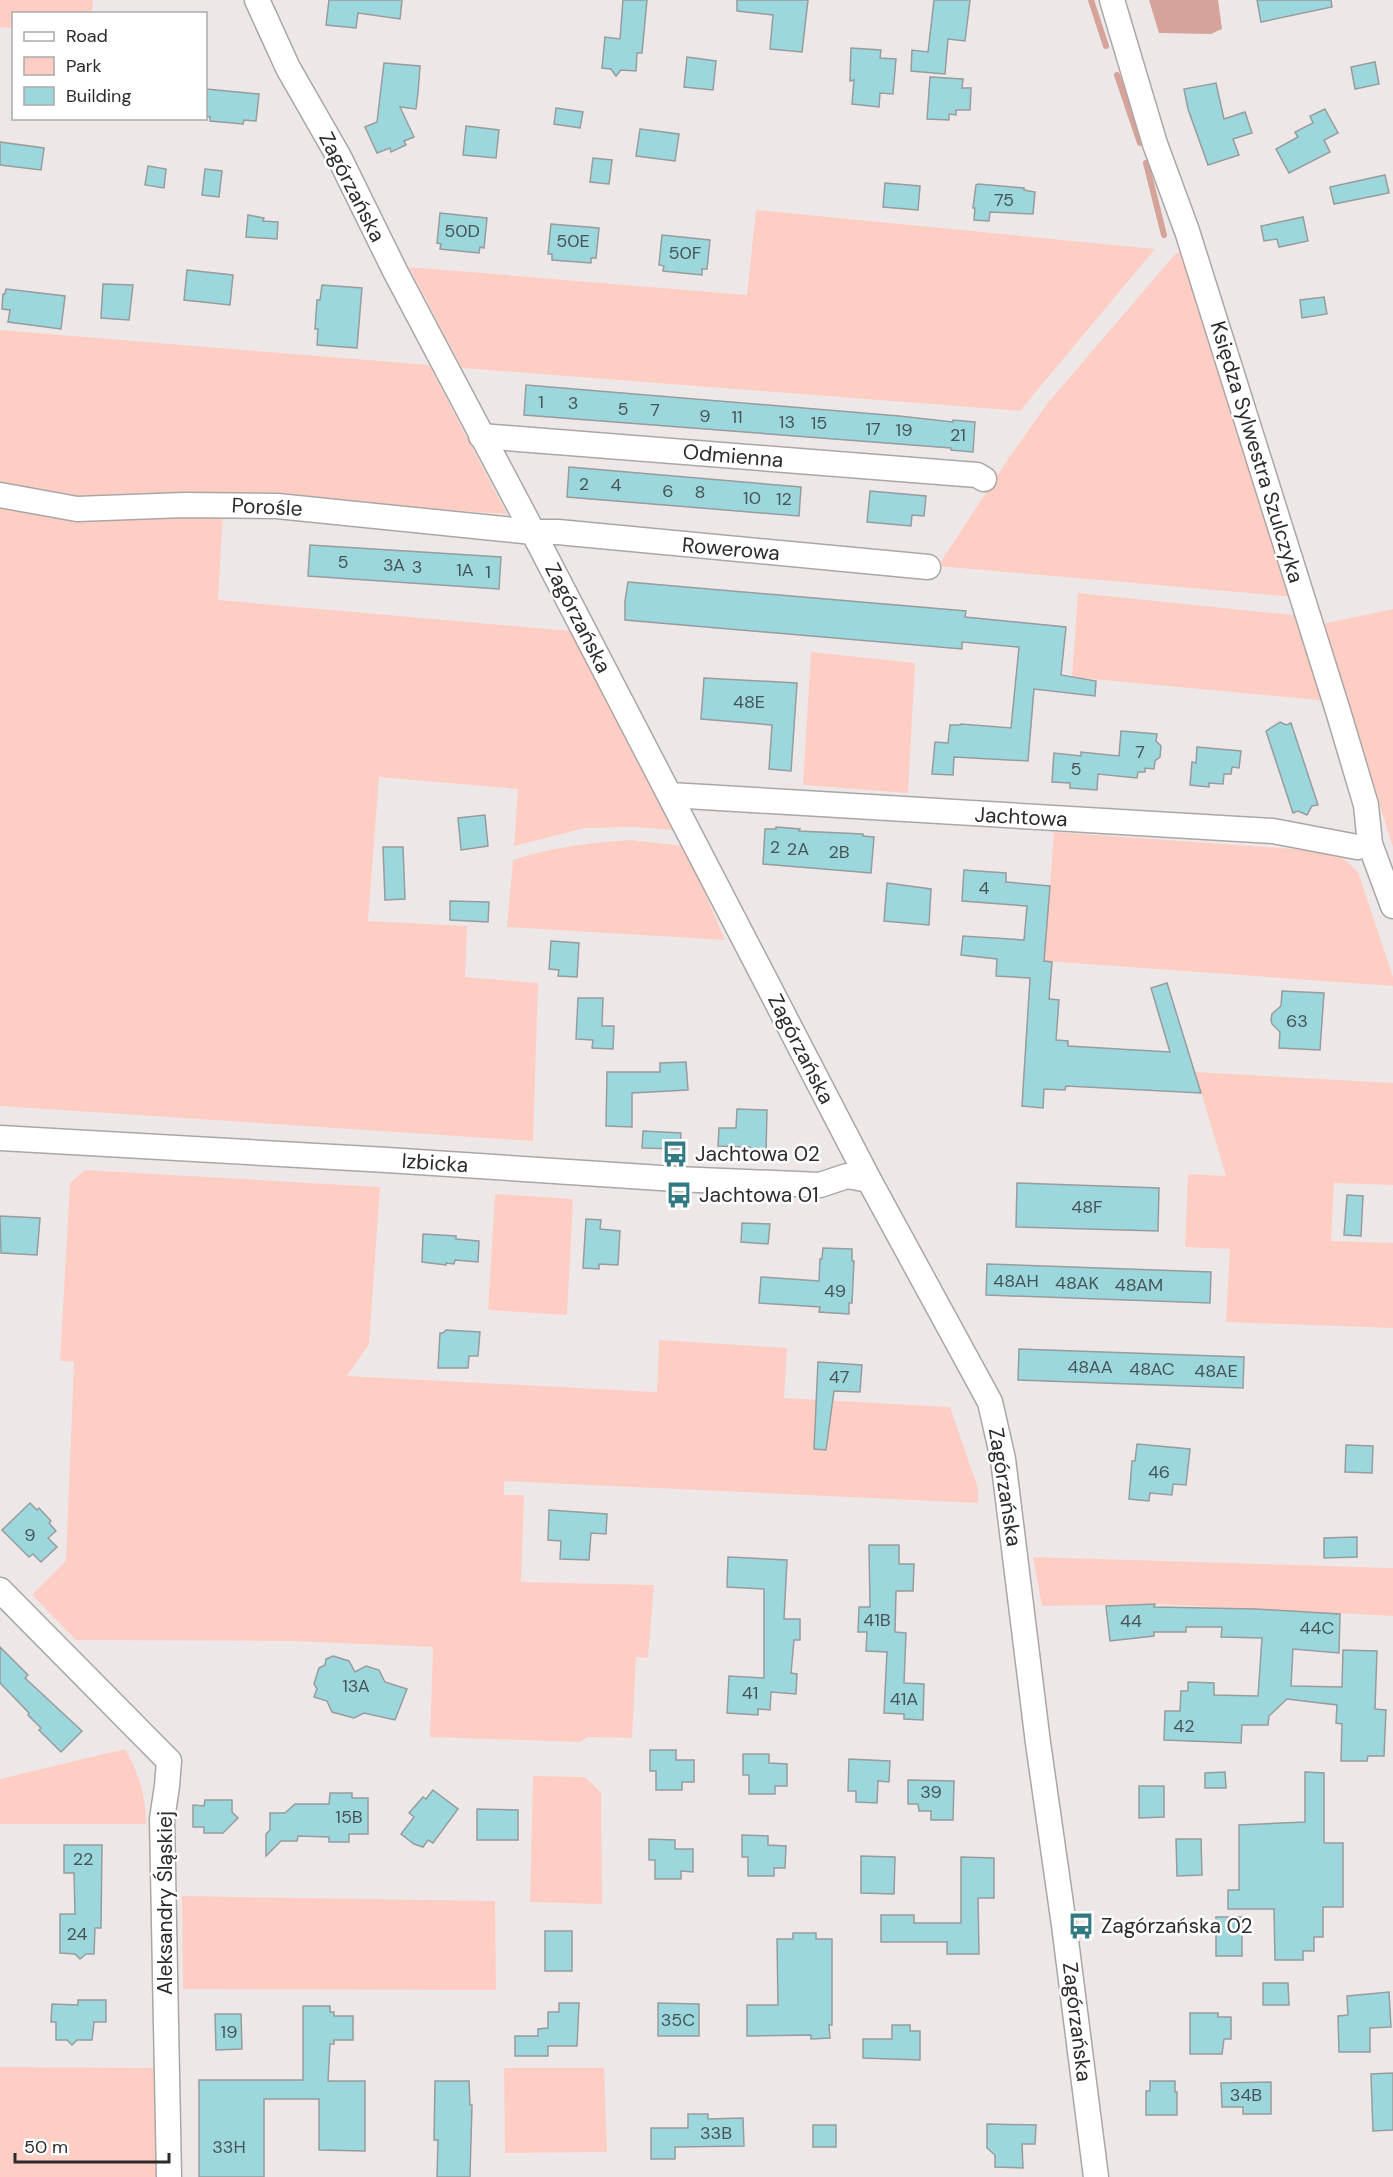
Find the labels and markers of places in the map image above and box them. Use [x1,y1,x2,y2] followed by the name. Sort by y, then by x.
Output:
[660,1139,690,1169] bus stop icon: Jachtowa 02
[695,1140,820,1168] place label: Jachtowa 02
[664,1180,694,1210] bus stop icon: Jachtowa 01
[699,1181,819,1209] place label: Jachtowa 01
[1066,1911,1096,1941] bus stop icon: Zagórzańska 02
[1101,1912,1253,1940] place label: Zagórzańska 02

